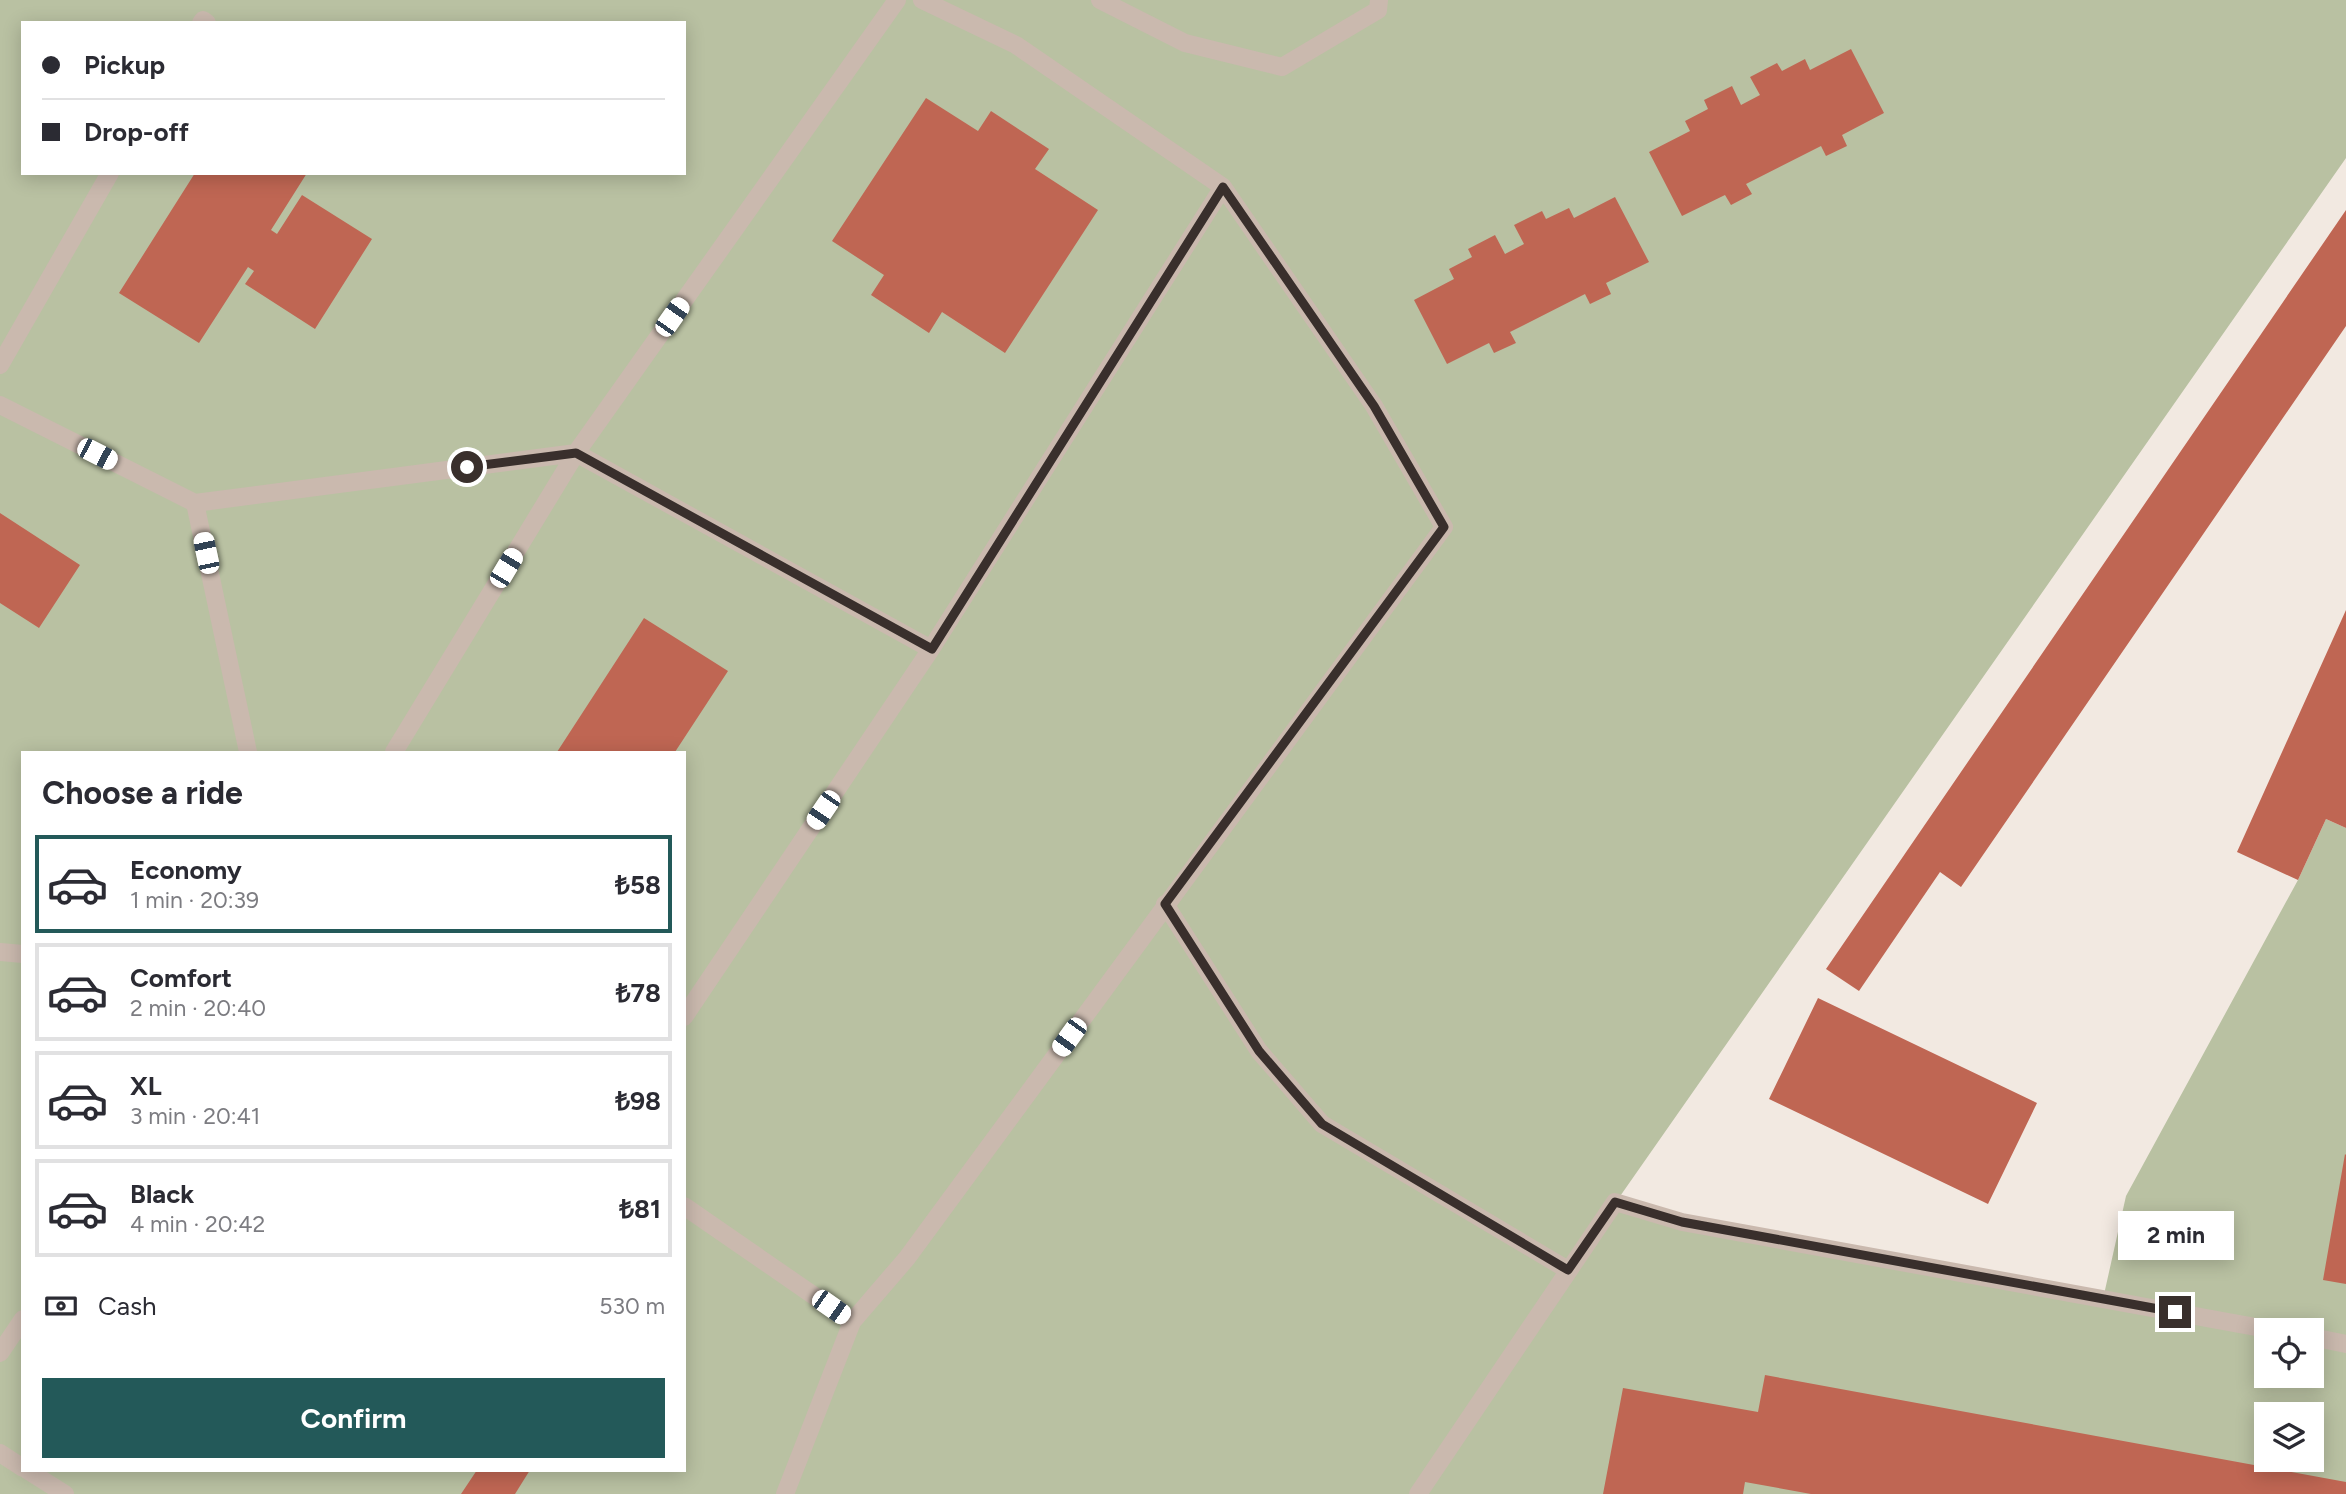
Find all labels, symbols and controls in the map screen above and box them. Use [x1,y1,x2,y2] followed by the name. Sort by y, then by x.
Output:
[84,49,165,81] text: Pickup
[84,116,189,148] text: Drop-off
[652,294,693,340] car
[74,435,121,473] car
[451,451,483,483] route start
[192,530,221,576] car
[487,545,526,591] car
[42,774,243,812] text: Choose a ride
[803,787,844,833] car
[46,853,109,916] icon: car
[130,854,242,886] text: Economy
[615,869,661,901] text: ₺58
[130,886,259,914] text: 1 min · 20:39
[46,961,109,1024] icon: car
[130,962,232,994] text: Comfort
[616,977,661,1009] text: ₺78
[130,994,266,1022] text: 2 min · 20:40
[1049,1014,1090,1060] car
[46,1069,109,1132] icon: car
[130,1070,162,1102] text: XL
[615,1085,661,1117] text: ₺98
[130,1102,260,1130] text: 3 min · 20:41
[46,1177,109,1240] icon: car
[130,1178,194,1210] text: Black
[619,1193,661,1225] text: ₺81
[130,1210,265,1238] text: 4 min · 20:42
[2117,1210,2233,1260] callout: 2 min
[2147,1221,2205,1249] text: 2 min
[808,1286,855,1328] car
[42,1287,80,1325] icon: cash
[98,1290,157,1322] text: Cash
[599,1292,665,1320] text: 530 m
[2159,1296,2191,1328] route end
[2254,1318,2324,1472] map controls
[2254,1318,2324,1388] button: locate
[42,1378,665,1458] button: Confirm
[2254,1402,2324,1472] button: layers

